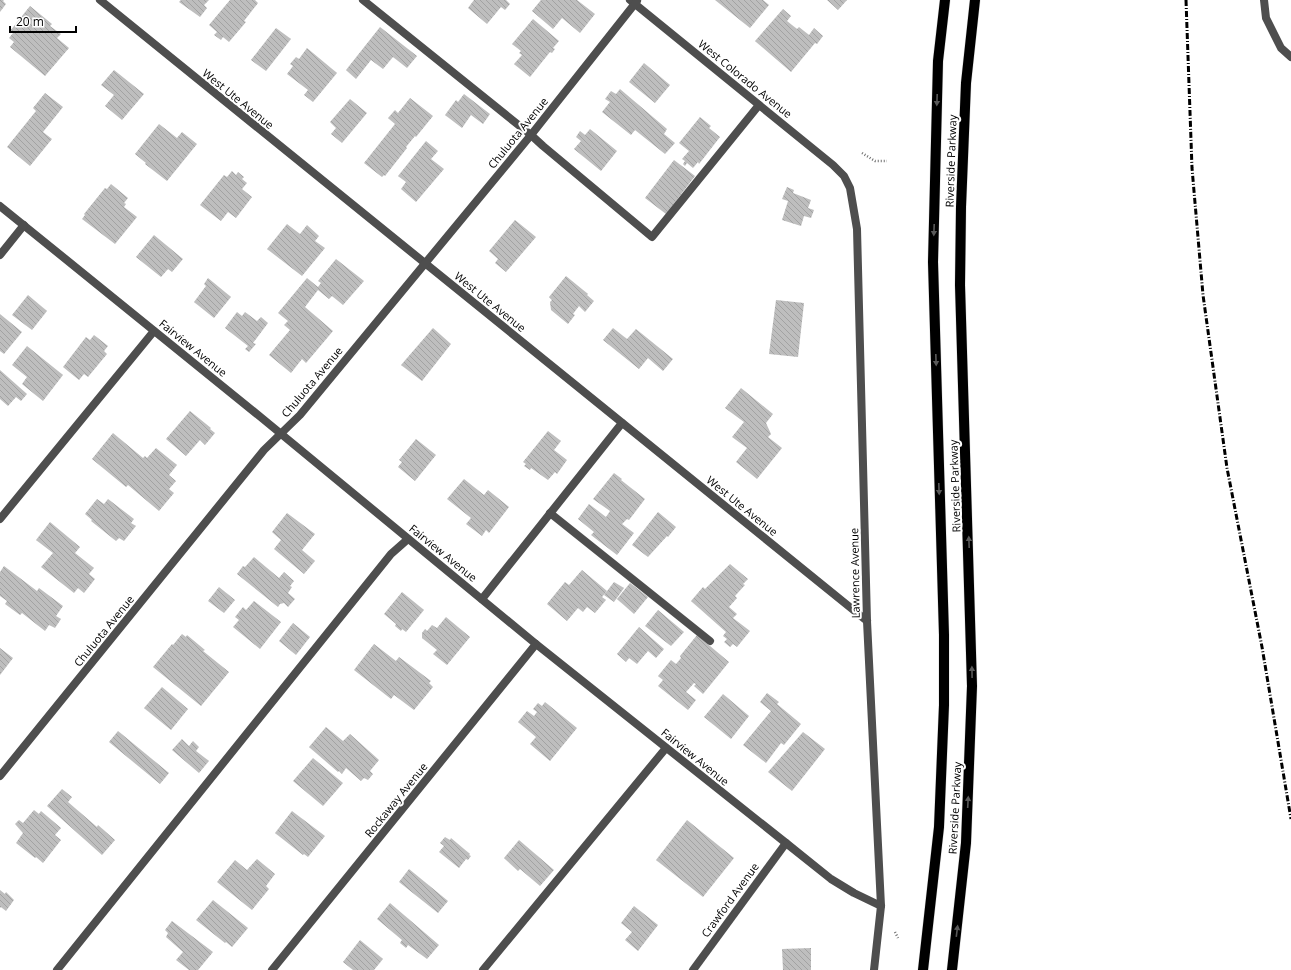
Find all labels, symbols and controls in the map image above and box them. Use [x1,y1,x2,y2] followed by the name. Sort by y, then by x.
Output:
[10,8,76,34] scale bar
[16,13,44,30] text: 20 m
[695,36,795,121] street label: West Colorado Avenue
[200,65,277,132] street label: West Ute Avenue
[484,94,551,172] street label: Chuluota Avenue
[934,94,940,107] one-way arrow
[941,114,960,208] street label: Riverside Parkway
[930,224,937,236] one-way arrow
[452,268,529,335] street label: West Ute Avenue
[156,316,230,380] street label: Fairview Avenue
[278,343,346,420] street label: Chuluota Avenue
[932,354,939,366] one-way arrow
[945,439,964,533] street label: Riverside Parkway
[704,472,781,539] street label: West Ute Avenue
[936,483,943,495] one-way arrow
[406,521,480,585] street label: Fairview Avenue
[846,528,863,618] street label: Lawrence Avenue
[965,536,972,548] one-way arrow
[70,592,137,670] street label: Chuluota Avenue
[969,665,975,678] one-way arrow
[658,725,732,789] street label: Fairview Avenue
[361,759,430,840] street label: Rockaway Avenue
[945,761,964,855] street label: Riverside Parkway
[965,795,971,808] one-way arrow
[697,859,762,940] street label: Crawford Avenue
[953,925,960,937] one-way arrow

